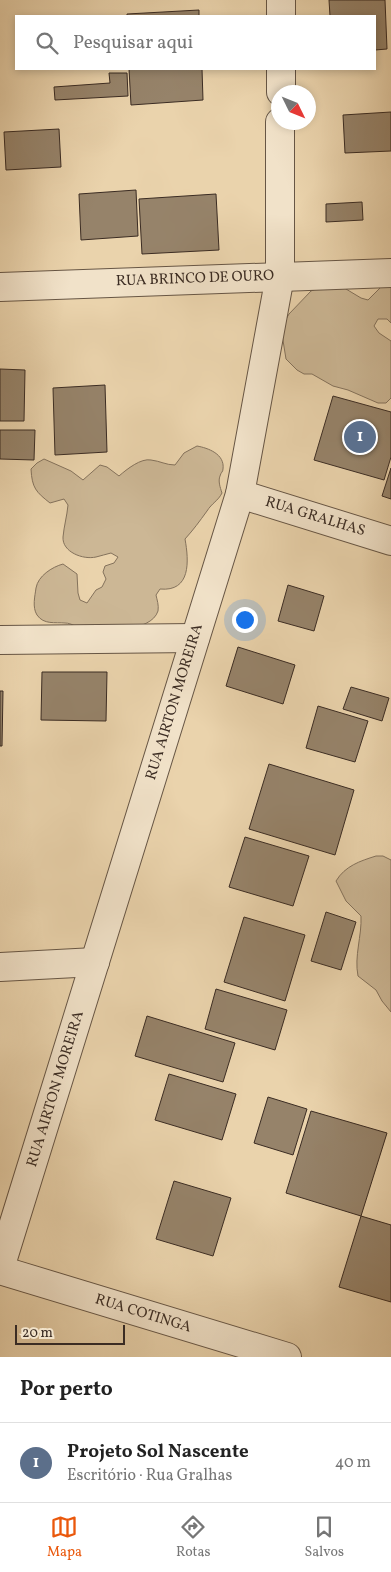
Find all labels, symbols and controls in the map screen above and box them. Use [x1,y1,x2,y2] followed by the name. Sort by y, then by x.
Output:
[15,15,376,70] search box
[33,29,61,57] icon: search
[73,30,193,56] text: Pesquisar aqui
[271,85,316,130] north arrow
[116,266,274,292] street label: RUA BRINCO DE OURO
[344,418,376,456] pin: 1
[262,492,368,542] street label: RUA GRALHAS
[232,607,258,633] your location
[141,621,209,783] street label: RUA AIRTON MOREIRA
[22,1008,90,1170] street label: RUA AIRTON MOREIRA
[92,1289,194,1339] street label: RUA COTINGA
[15,1322,125,1345] scale bar
[22,1324,53,1343] text: 20 m
[20,1375,113,1404] text: Por perto
[67,1439,249,1465] text: Projeto Sol Nascente
[33,1452,39,1474] text: 1
[335,1452,371,1474] text: 40 m
[67,1465,232,1487] text: Escritório · Rua Gralhas
[47,1513,82,1562] tab: Mapa
[176,1513,211,1562] tab: Rotas
[304,1513,344,1562] tab: Salvos

